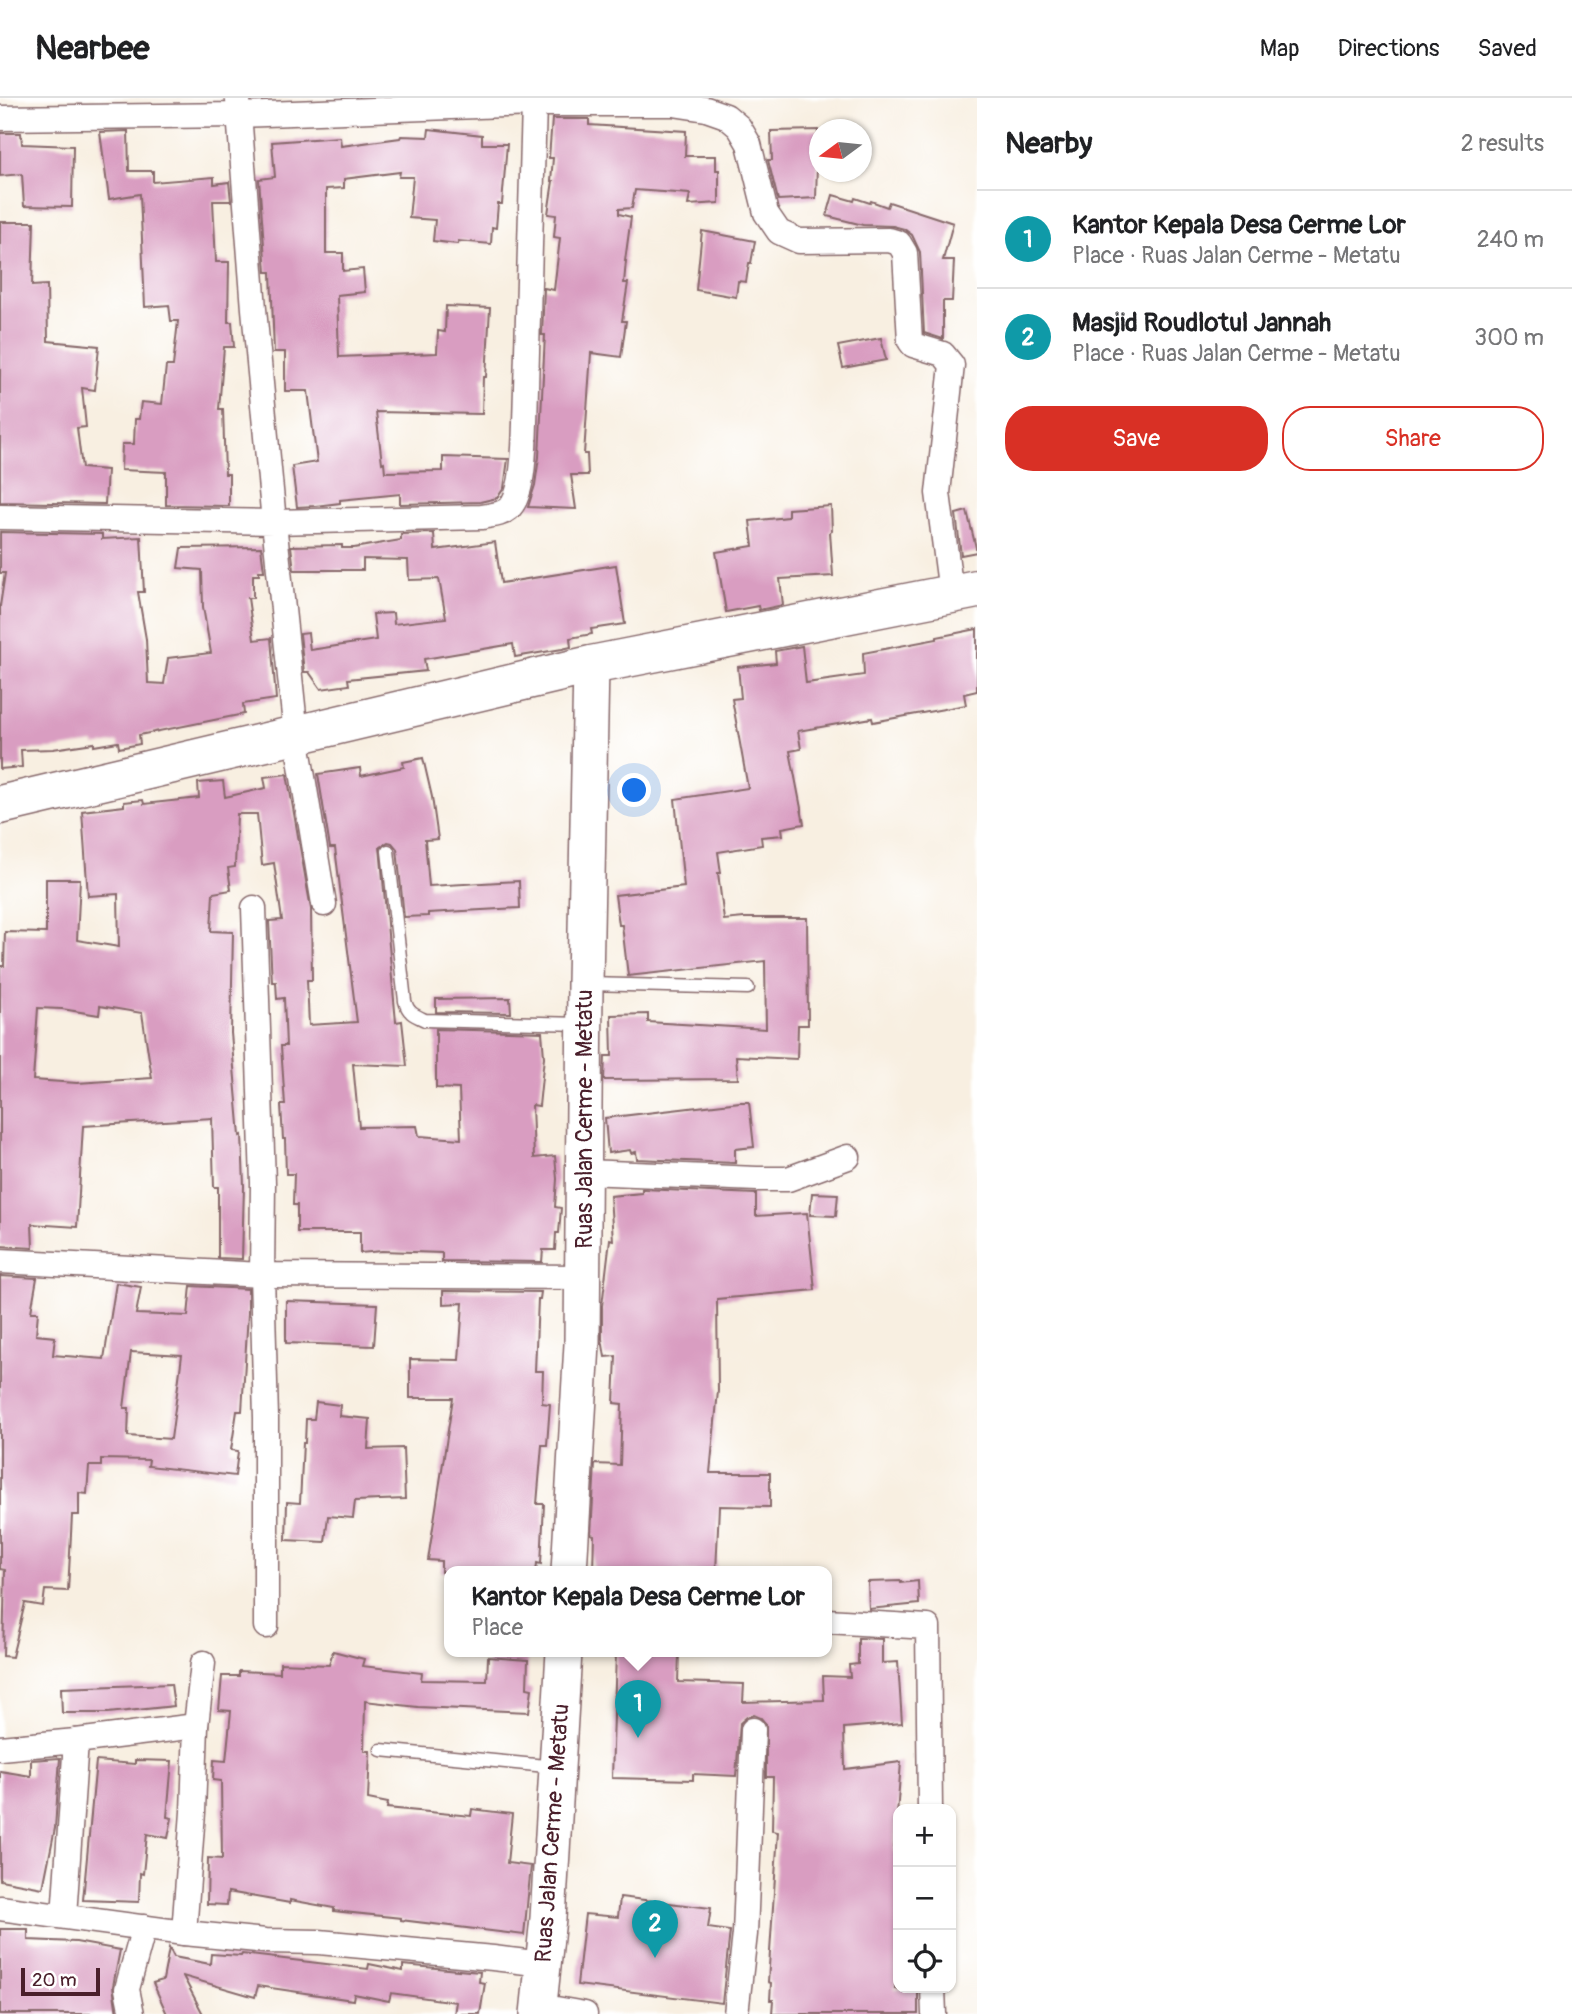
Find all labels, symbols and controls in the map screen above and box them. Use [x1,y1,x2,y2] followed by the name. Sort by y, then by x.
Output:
[35,28,149,69] text: Nearbee
[1260,34,1300,63] text: Map
[1338,34,1439,63] text: Directions
[1477,34,1537,63] text: Saved
[809,119,872,182] north arrow
[1005,125,1092,162] text: Nearby
[1461,129,1544,158] text: 2 results
[1072,209,1406,241] text: Kantor Kepala Desa Cerme Lor
[1024,225,1033,254] text: 1
[1477,225,1544,254] text: 240 m
[1072,241,1401,270] text: Place · Ruas Jalan Cerme - Metatu
[1072,307,1331,339] text: Masjid Roudlotul Jannah
[1022,323,1034,352] text: 2
[1474,323,1544,352] text: 300 m
[1072,339,1401,368] text: Place · Ruas Jalan Cerme - Metatu
[1005,406,1268,471] button: Save
[1282,406,1544,471] button: Share
[617,773,651,807] your location
[570,989,599,1249] street label: Ruas Jalan Cerme - Metatu
[444,1566,832,1657] popup
[471,1581,805,1613] text: Kantor Kepala Desa Cerme Lor
[471,1613,523,1642] text: Place
[615,1680,661,1738] pin: 1
[528,1703,576,1963] street label: Ruas Jalan Cerme - Metatu
[893,1804,956,1993] map controls
[893,1804,956,1867] button: +
[893,1867,956,1930] button: −
[632,1900,678,1958] pin: 2
[893,1930,956,1993] button: locate
[21,1965,100,1997] scale bar
[32,1968,77,1992] text: 20 m

